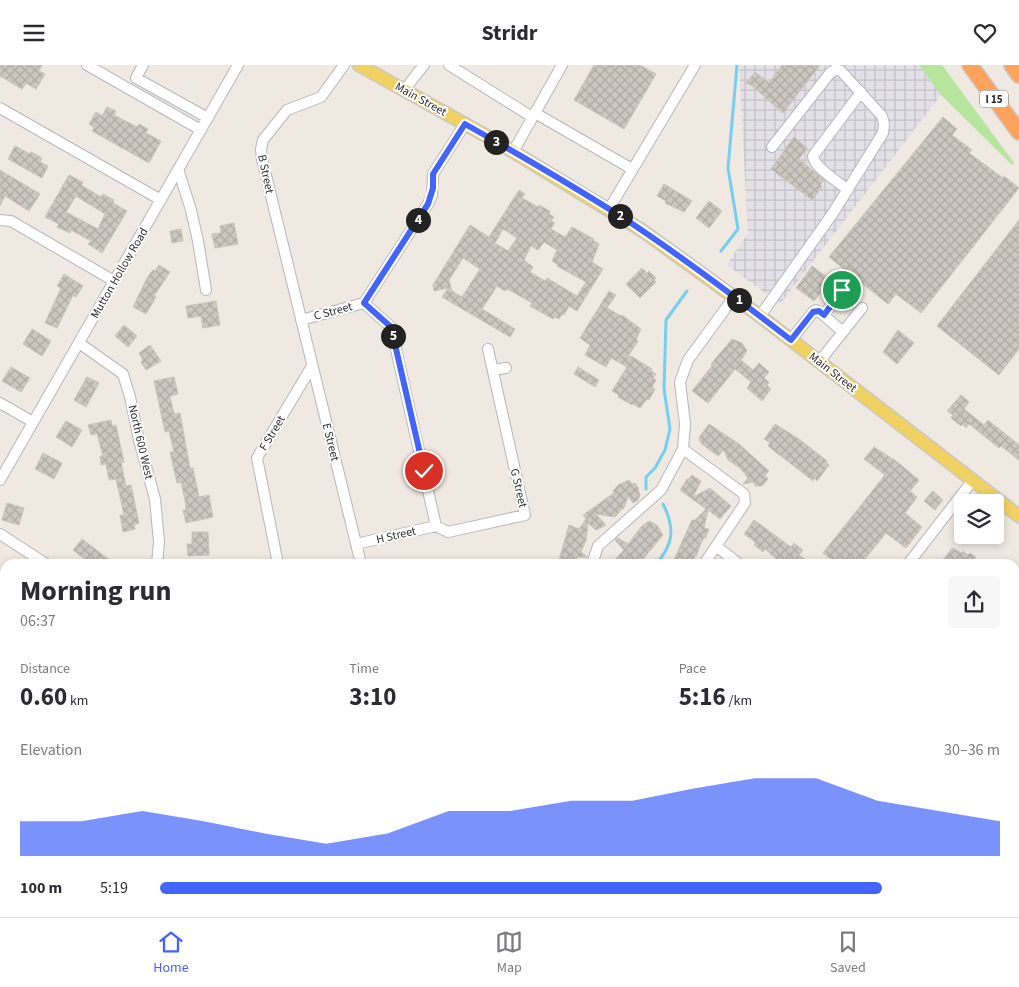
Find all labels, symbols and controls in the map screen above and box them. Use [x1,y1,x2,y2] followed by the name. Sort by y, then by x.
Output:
[481,17,538,49] text: Stridr
[20,19,48,47] icon: menu
[971,19,999,47] icon: heart
[392,78,450,121] street label: Main Street
[980,91,1008,107] road number: I 15
[484,129,508,155] pin: 3
[493,132,500,152] text: 3
[253,153,278,195] street label: B Street
[608,203,632,229] pin: 2
[617,206,624,226] text: 2
[406,207,430,233] pin: 4
[415,210,422,230] text: 4
[87,225,152,322] street label: Mutton Hollow Road
[821,269,863,311] pin
[828,276,856,304] icon: arrive
[726,287,752,313] pin: 1
[736,290,743,310] text: 1
[312,298,354,325] street label: C Street
[380,323,406,349] pin: 5
[390,326,397,346] text: 5
[805,348,860,397] street label: Main Street
[124,403,157,481] street label: North 600 West
[255,412,290,454] street label: F Street
[318,421,343,463] street label: E Street
[403,450,445,492] pin
[410,457,438,485] icon: check
[506,467,531,509] street label: G Street
[954,494,1004,544] map controls
[954,494,1004,544] button: layers
[375,523,418,548] street label: H Street
[20,571,171,611] text: Morning run
[948,576,1000,628] button: share
[20,610,56,632] text: 06:37
[20,659,70,679] text: Distance
[349,659,379,679] text: Time
[679,659,706,679] text: Pace
[20,679,67,715] text: 0.60
[349,679,396,715] text: 3:10
[679,679,726,715] text: 5:16
[67,691,88,711] text: km
[726,691,752,711] text: /km
[20,739,82,761] text: Elevation
[944,739,1000,761] text: 30–36 m
[20,877,62,899] text: 100 m
[100,877,128,899] text: 5:19
[153,928,189,978] tab: Home
[495,928,523,978] tab: Map
[830,928,866,978] tab: Saved

